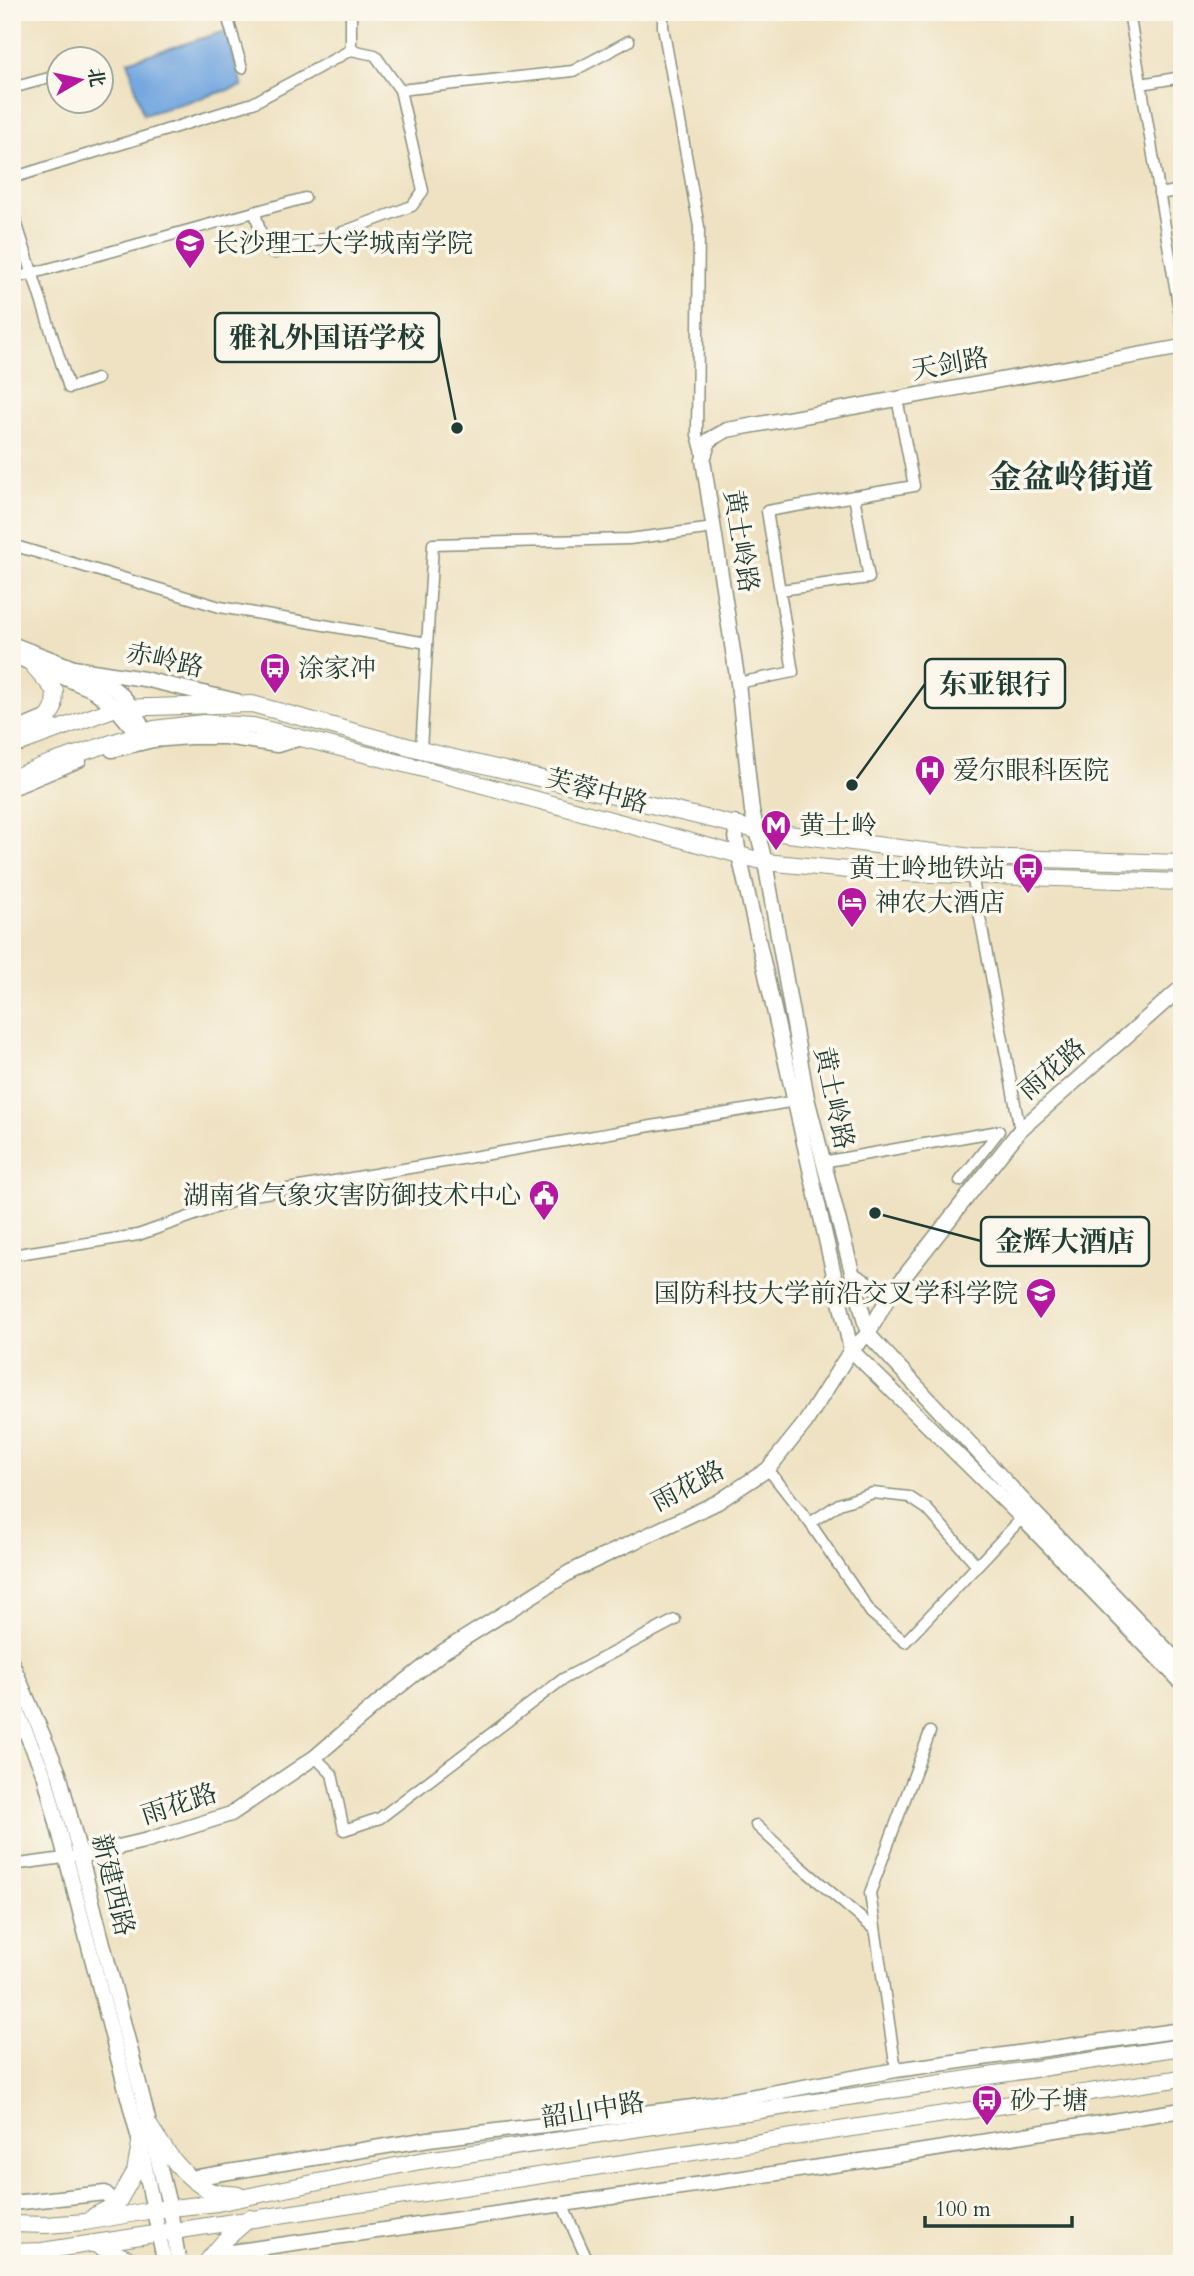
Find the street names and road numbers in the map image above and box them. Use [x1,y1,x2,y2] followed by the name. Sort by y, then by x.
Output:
[909,340,991,388] street label: 天剑路
[716,487,766,595] street label: 黄土岭路
[123,635,207,685] street label: 赤岭路
[542,761,652,821] street label: 芙蓉中路
[1011,1030,1093,1108] street label: 雨花路
[806,1043,862,1153] street label: 黄土岭路
[645,1452,731,1520] street label: 雨花路
[136,1775,222,1833] street label: 雨花路
[83,1830,143,1940] street label: 新建西路
[539,2085,647,2135] street label: 韶山中路

